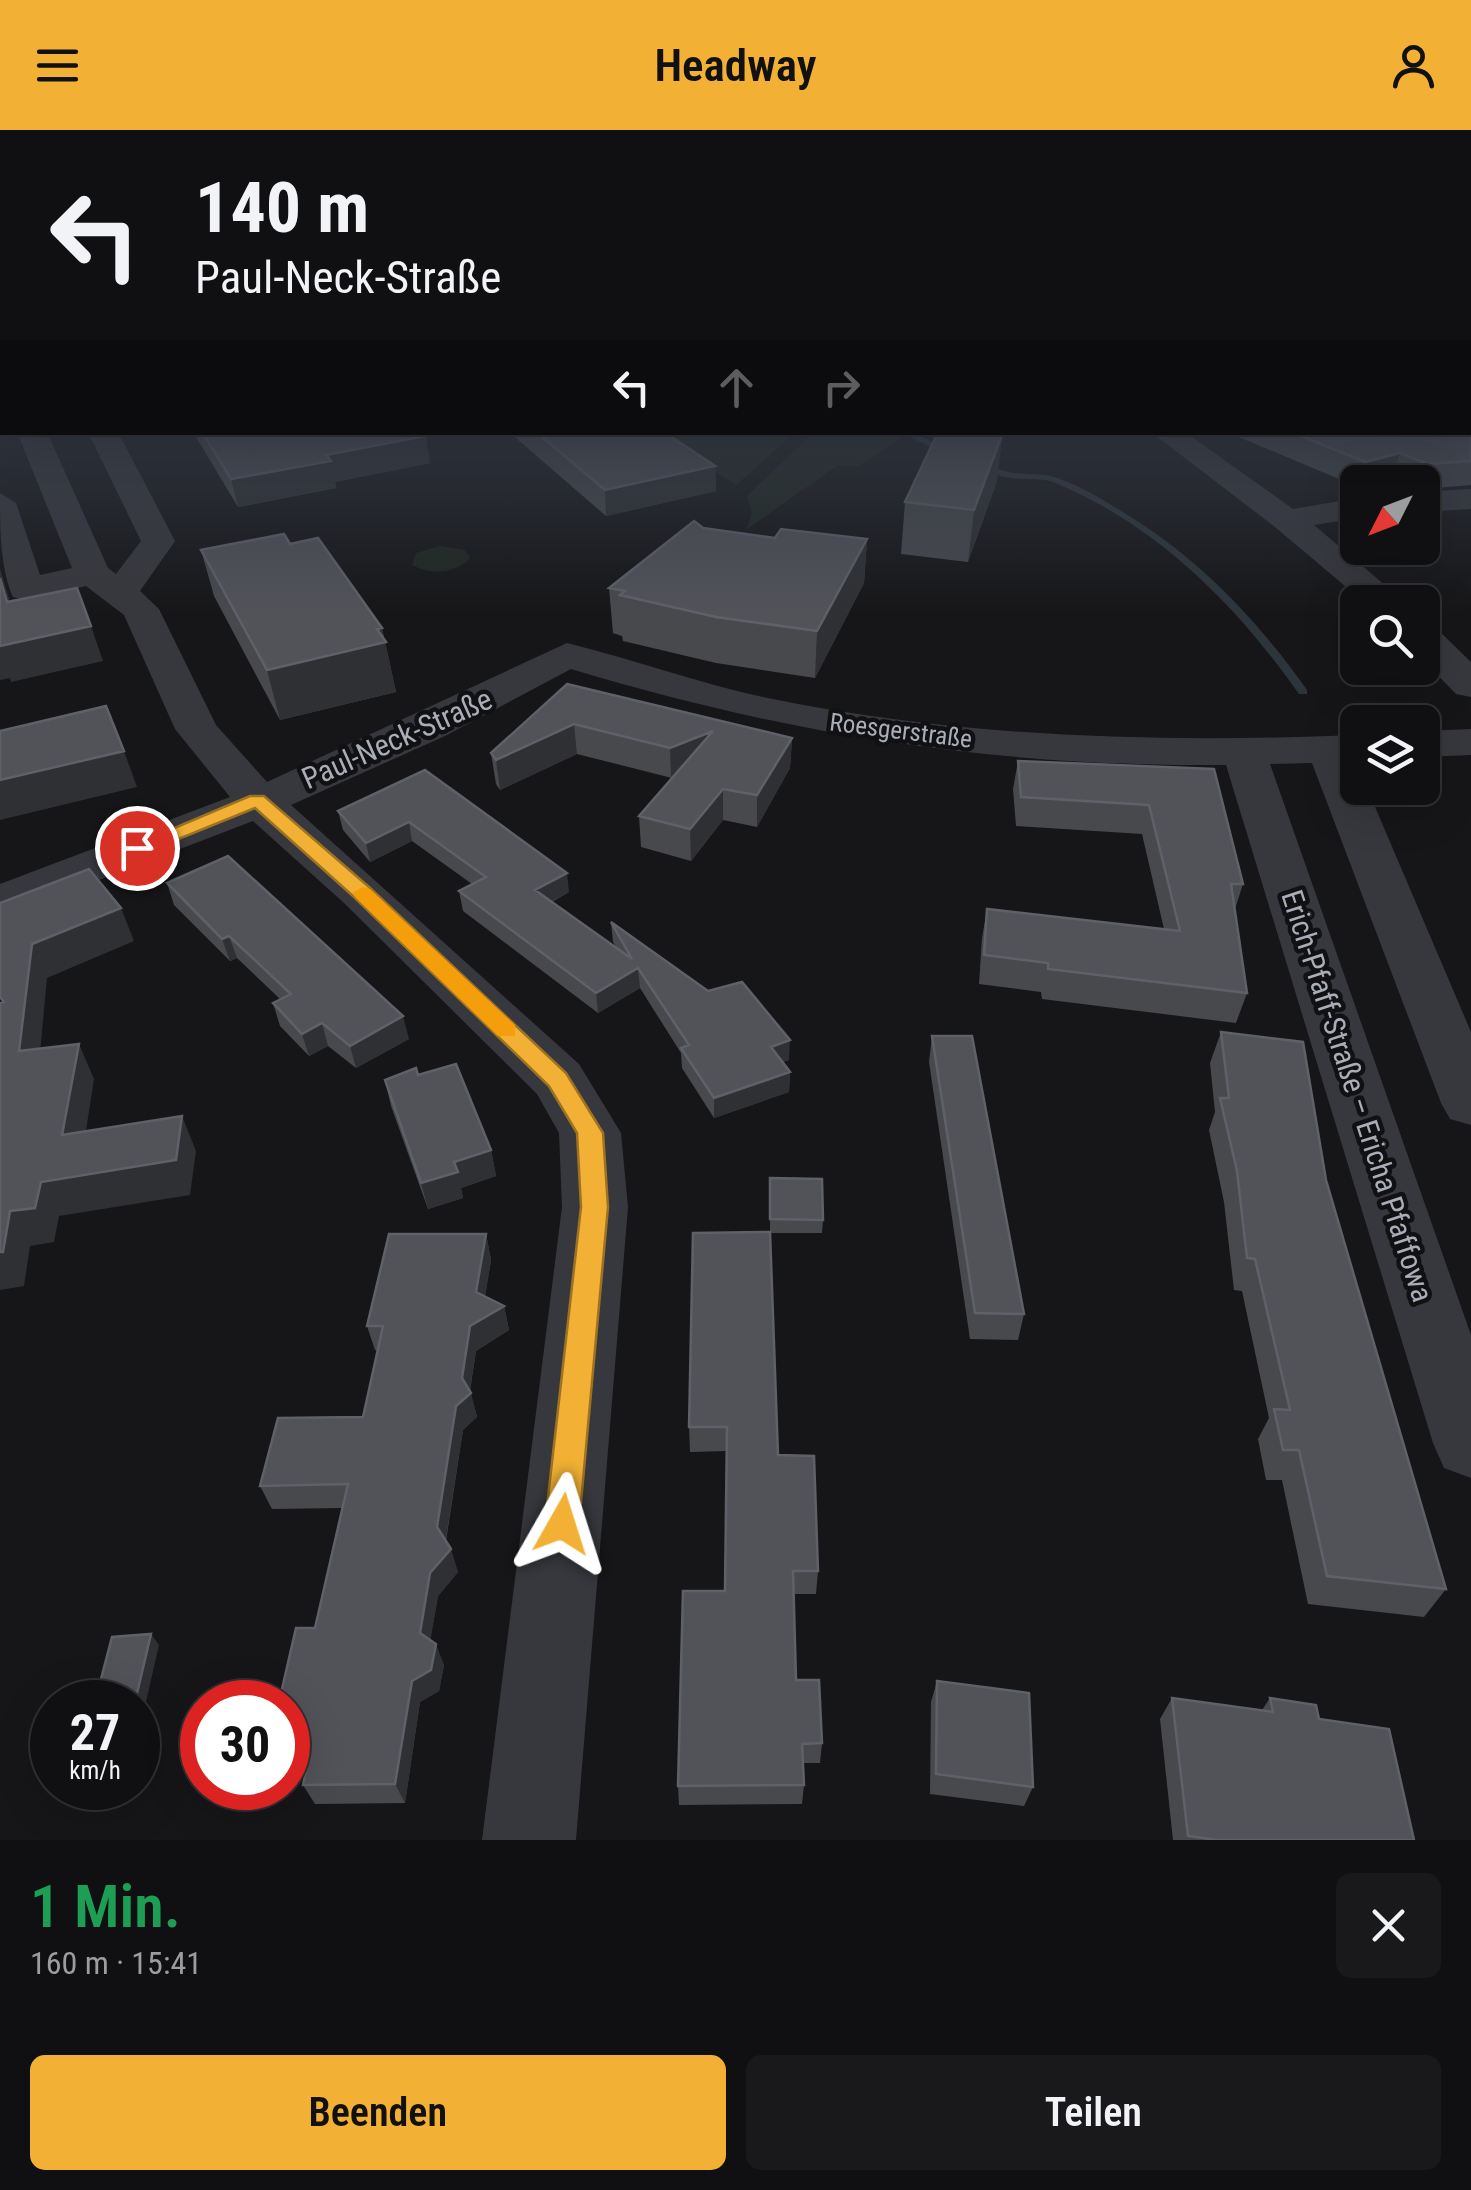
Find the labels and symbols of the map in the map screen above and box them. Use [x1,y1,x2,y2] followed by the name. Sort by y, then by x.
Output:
[1340,465,1440,565] north arrow
[296,681,497,796] street label: Paul-Neck-Straße
[828,707,974,754] street label: Roesgerstraße
[95,806,180,891] pin
[1274,886,1441,1306] street label: Erich-Pfaff-Straße – Ericha Pfaffowa
[510,1472,614,1576] position arrow
[180,1680,310,1810] speed limit sign: 30

